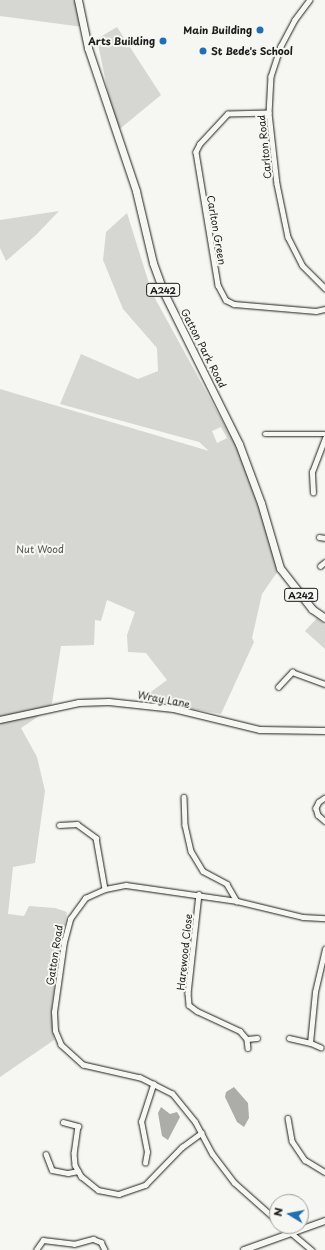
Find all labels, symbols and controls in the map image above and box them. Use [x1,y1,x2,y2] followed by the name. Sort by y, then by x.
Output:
[183,24,252,36] place label: Main Building
[255,25,265,35] marker: Main Building
[88,35,155,47] place label: Arts Building
[158,36,168,46] marker: Arts Building
[211,45,293,57] place label: St Bede's School
[198,46,208,56] marker: St Bede's School
[255,115,273,179] street label: Carlton Road
[205,194,229,266] street label: Carlton Green
[146,283,180,297] road number: A242
[179,307,229,389] street label: Gatton Park Road
[16,543,64,555] park label: Nut Wood
[284,588,318,602] road number: A242
[137,688,191,710] street label: Wray Lane
[174,913,194,991] street label: Harewood Close
[43,924,65,986] street label: Gatton Road
[269,1194,309,1234] north arrow
[269,1206,287,1218] text: N

